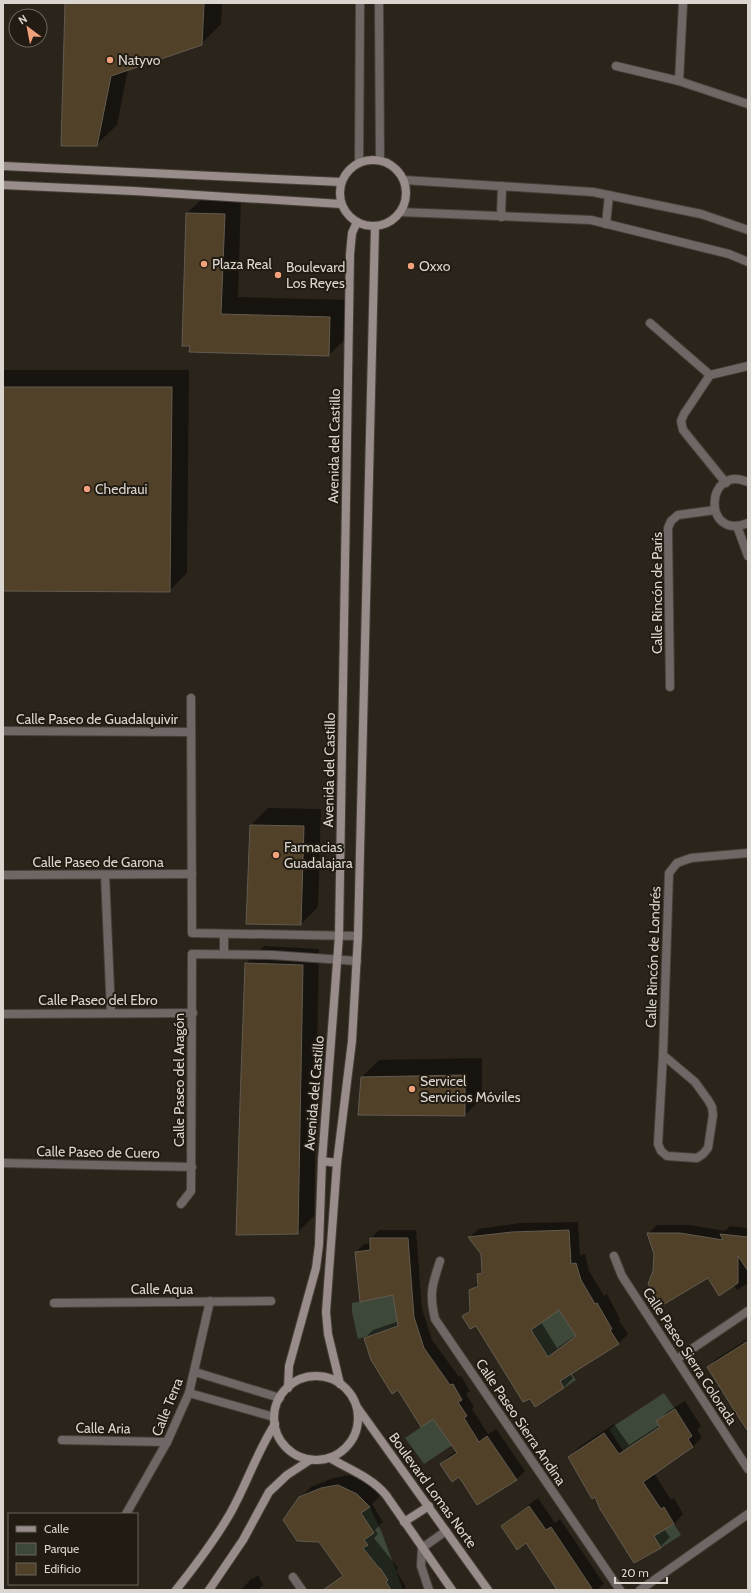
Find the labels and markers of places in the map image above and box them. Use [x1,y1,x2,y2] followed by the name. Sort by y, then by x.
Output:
[118,51,161,69] place label: Natyvo
[105,55,115,65] marker: Natyvo
[212,255,272,273] place label: Plaza Real
[419,257,451,275] place label: Oxxo
[286,258,345,292] place label: Boulevard Los Reyes
[199,259,209,269] marker: Plaza Real
[406,261,416,271] marker: Oxxo
[273,270,283,280] marker: Boulevard Los Reyes
[95,480,148,498] place label: Chedraui
[82,484,92,494] marker: Chedraui
[284,838,353,872] place label: Farmacias Guadalajara
[271,850,281,860] marker: Farmacias Guadalajara
[420,1072,521,1106] place label: Servicel Servicios Móviles
[407,1084,417,1094] marker: Servicel Servicios Móviles

